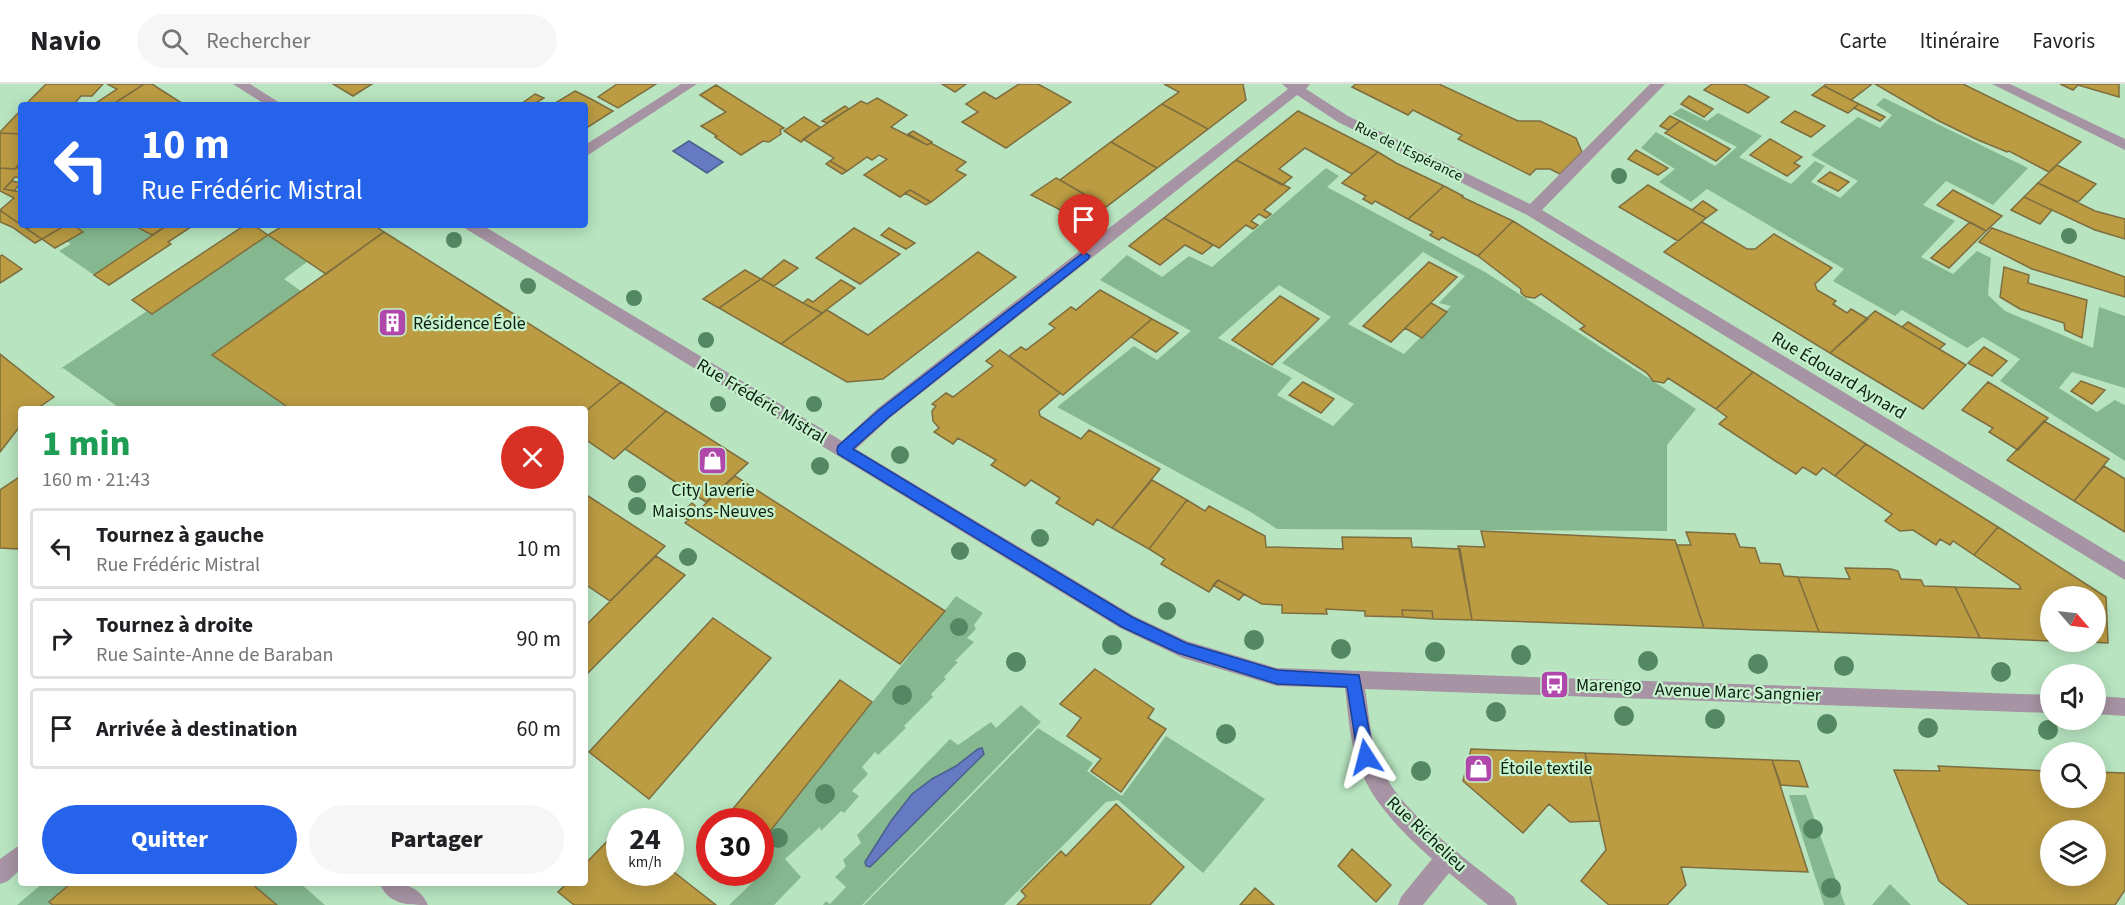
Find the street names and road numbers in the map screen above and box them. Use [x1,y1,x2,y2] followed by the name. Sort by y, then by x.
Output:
[1351,116,1466,187] street label: Rue de l'Espérance
[1767,325,1911,426] street label: Rue Édouard Aynard
[692,353,832,450] street label: Rue Frédéric Mistral
[1655,677,1822,708] street label: Avenue Marc Sangnier
[1381,790,1472,878] street label: Rue Richelieu

